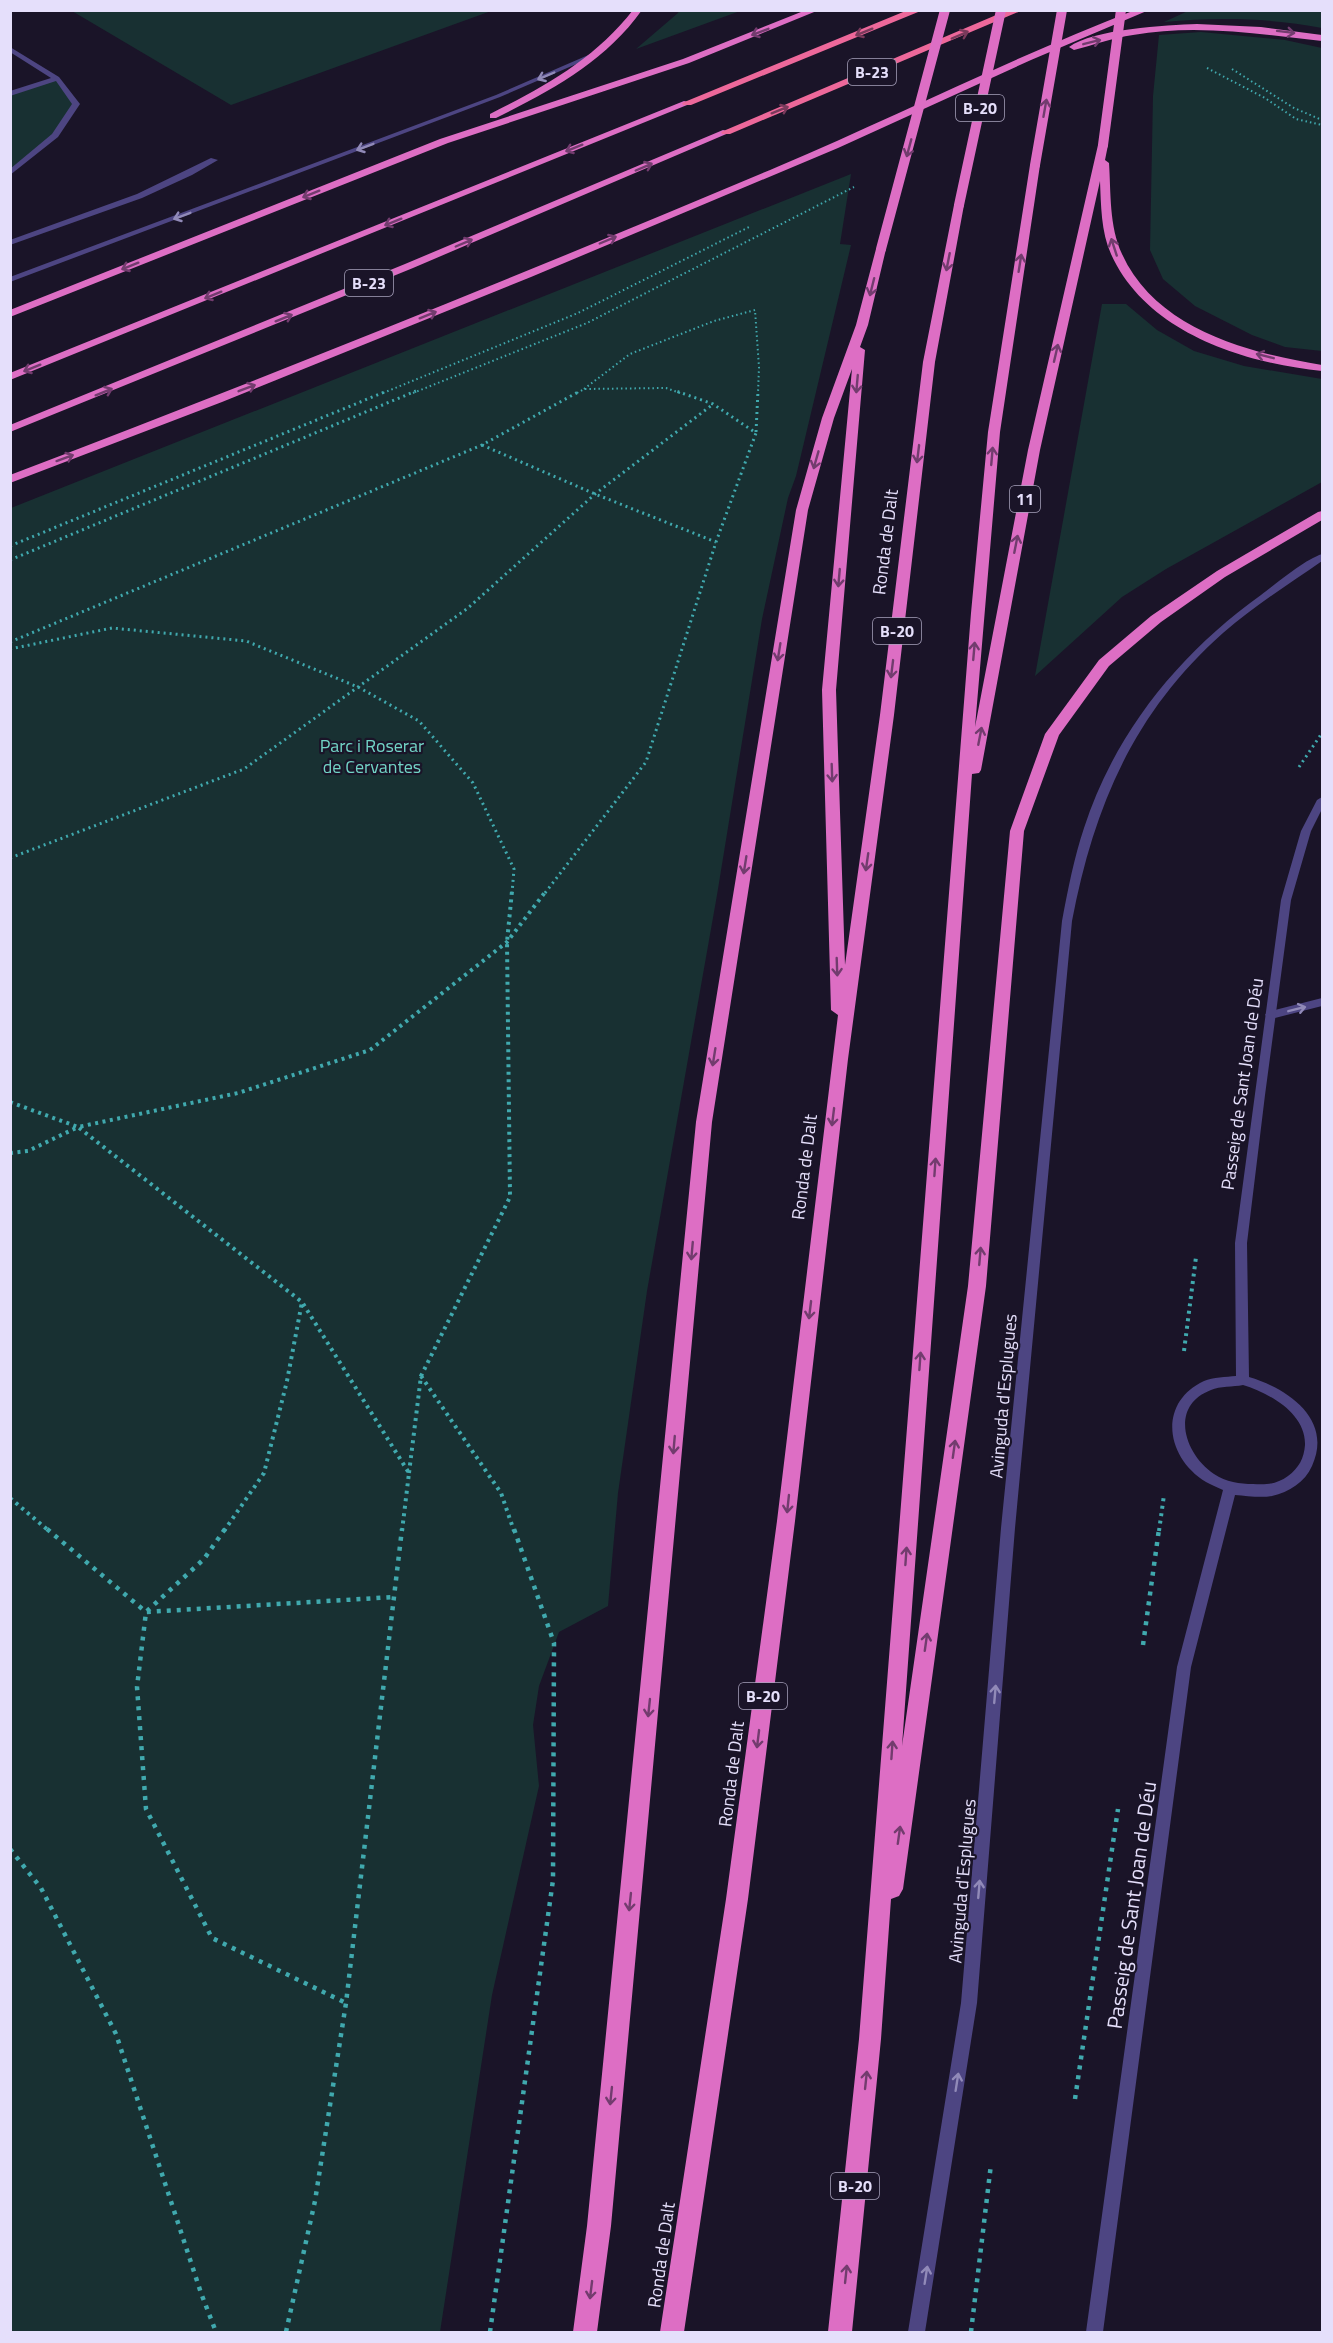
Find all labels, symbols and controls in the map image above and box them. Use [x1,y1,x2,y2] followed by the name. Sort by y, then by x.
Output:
[751,27,770,38] one-way arrow
[1275,27,1295,38] one-way arrow
[855,28,873,39] one-way arrow
[950,29,969,40] one-way arrow
[1082,35,1101,47] one-way arrow
[848,59,896,85] road number: B-23
[538,71,556,82] one-way arrow
[956,95,1004,121] road number: B-20
[1040,98,1051,118] one-way arrow
[770,104,789,115] one-way arrow
[902,138,914,157] one-way arrow
[356,142,375,153] one-way arrow
[565,143,584,154] one-way arrow
[634,161,652,172] one-way arrow
[303,189,321,200] one-way arrow
[174,211,192,222] one-way arrow
[385,217,403,228] one-way arrow
[599,234,617,246] one-way arrow
[455,237,473,248] one-way arrow
[1108,238,1119,257] one-way arrow
[942,252,953,271] one-way arrow
[1015,254,1026,274] one-way arrow
[121,261,140,272] one-way arrow
[345,270,393,296] road number: B-23
[865,277,877,296] one-way arrow
[204,290,222,301] one-way arrow
[418,309,437,320] one-way arrow
[274,312,293,323] one-way arrow
[1050,344,1062,363] one-way arrow
[1256,350,1275,362] one-way arrow
[23,363,42,374] one-way arrow
[851,373,862,393] one-way arrow
[237,382,256,393] one-way arrow
[94,386,112,397] one-way arrow
[912,444,923,464] one-way arrow
[987,447,998,467] one-way arrow
[810,451,821,470] one-way arrow
[55,452,74,463] one-way arrow
[1010,486,1040,512] road number: 11
[865,487,905,596] street label: Ronda de Dalt
[1011,535,1022,555] one-way arrow
[833,568,844,587] one-way arrow
[873,618,921,644] road number: B-20
[773,641,784,661] one-way arrow
[969,641,980,661] one-way arrow
[886,659,897,678] one-way arrow
[975,727,986,746] one-way arrow
[320,732,424,780] park label: Parc i Roserar de Cervantes
[826,762,837,782] one-way arrow
[861,852,872,872] one-way arrow
[739,854,750,874] one-way arrow
[832,957,843,977] one-way arrow
[1214,976,1270,1192] street label: Passeig de Sant Joan de Déu
[1287,1002,1306,1014] one-way arrow
[709,1047,720,1067] one-way arrow
[827,1106,838,1126] one-way arrow
[784,1112,824,1221] street label: Ronda de Dalt
[929,1157,940,1177] one-way arrow
[686,1241,697,1260] one-way arrow
[975,1247,986,1267] one-way arrow
[804,1300,815,1320] one-way arrow
[982,1313,1024,1479] street label: Avinguda d'Esplugues
[915,1352,926,1372] one-way arrow
[668,1435,679,1455] one-way arrow
[948,1440,959,1460] one-way arrow
[782,1494,793,1513] one-way arrow
[901,1546,912,1566] one-way arrow
[921,1633,932,1653] one-way arrow
[739,1683,787,1709] road number: B-20
[990,1685,1001,1705] one-way arrow
[643,1697,654,1717] one-way arrow
[711,1719,751,1828] street label: Ronda de Dalt
[752,1729,763,1749] one-way arrow
[886,1741,897,1761] one-way arrow
[1098,1779,1164,2031] street label: Passeig de Sant Joan de Déu
[941,1798,983,1964] street label: Avinguda d'Esplugues
[894,1826,905,1846] one-way arrow
[974,1879,985,1899] one-way arrow
[624,1891,635,1911] one-way arrow
[861,2071,872,2091] one-way arrow
[951,2073,962,2093] one-way arrow
[605,2085,616,2105] one-way arrow
[831,2173,879,2199] road number: B-20
[640,2200,682,2310] street label: Ronda de Dalt
[841,2265,852,2285] one-way arrow
[920,2265,931,2285] one-way arrow
[585,2279,596,2299] one-way arrow

